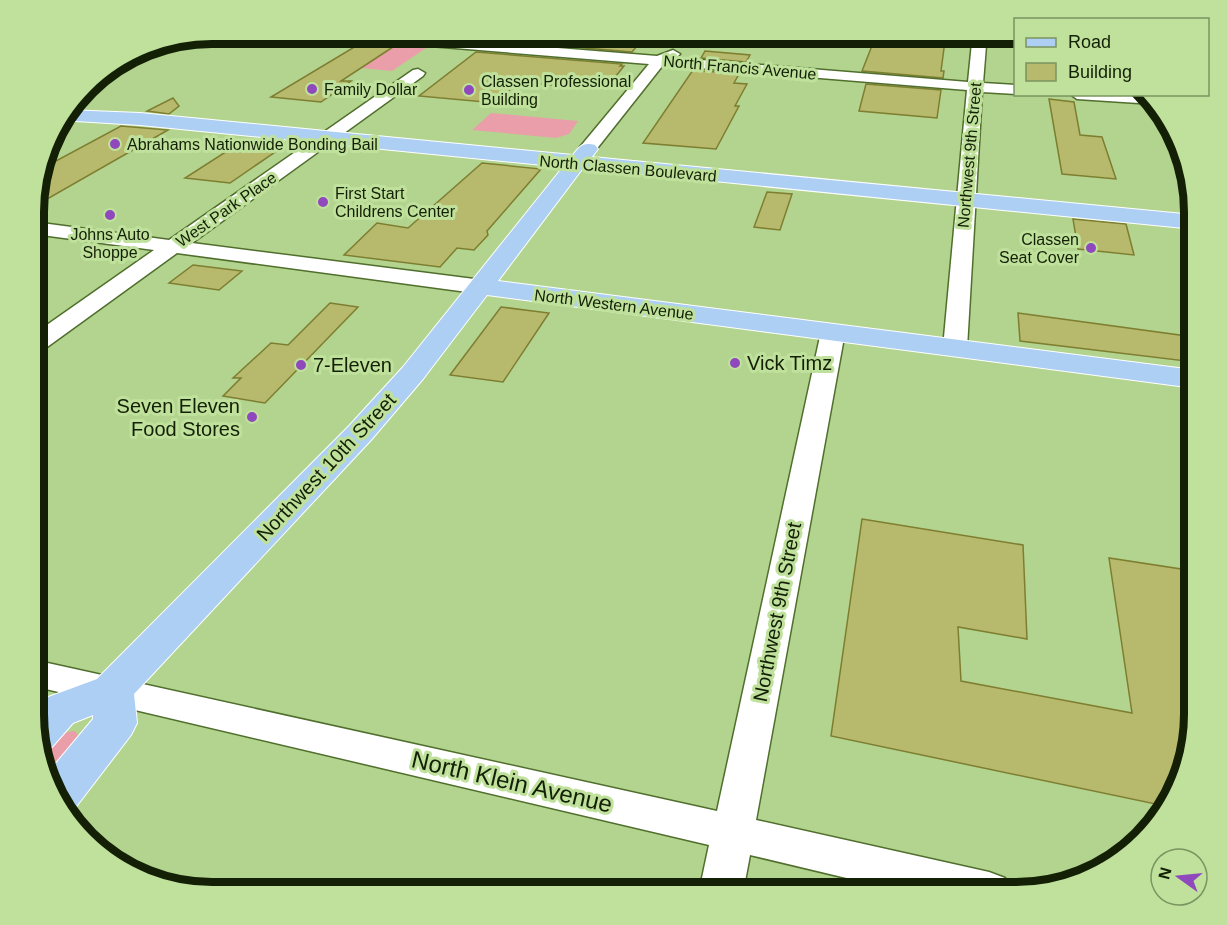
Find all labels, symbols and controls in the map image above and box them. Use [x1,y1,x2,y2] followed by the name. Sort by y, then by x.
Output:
[1014,18,1209,96] legend
[1068,32,1111,52] text: Road
[663,52,817,83] street label: North Francis Avenue
[1068,62,1132,82] text: Building
[481,73,631,108] place label: Classen Professional Building
[324,81,418,98] place label: Family Dollar
[955,81,984,228] street label: Northwest 9th Street
[305,82,319,96] marker: Family Dollar
[462,83,476,97] marker: Classen Professional Building
[127,136,378,153] place label: Abrahams Nationwide Bonding Bail
[108,137,122,151] marker: Abrahams Nationwide Bonding Bail
[539,152,717,185] street label: North Classen Boulevard
[173,169,280,250] street label: West Park Place
[335,185,456,220] place label: First Start Childrens Center
[316,195,330,209] marker: First Start Childrens Center
[103,208,117,222] marker: Johns Auto Shoppe
[70,226,150,261] place label: Johns Auto Shoppe
[999,231,1080,266] place label: Classen Seat Cover
[1084,241,1098,255] marker: Classen Seat Cover
[533,286,695,323] street label: North Western Avenue
[747,352,832,374] place label: Vick Timz
[313,354,392,376] place label: 7-Eleven
[728,356,742,370] marker: Vick Timz
[294,358,308,372] marker: 7-Eleven
[252,388,400,545] street label: Northwest 10th Street
[117,395,240,440] place label: Seven Eleven Food Stores
[245,410,259,424] marker: Seven Eleven Food Stores
[749,520,805,704] street label: Northwest 9th Street
[409,745,615,818] street label: North Klein Avenue
[1149,847,1209,907] north arrow
[1155,865,1175,881] text: N

